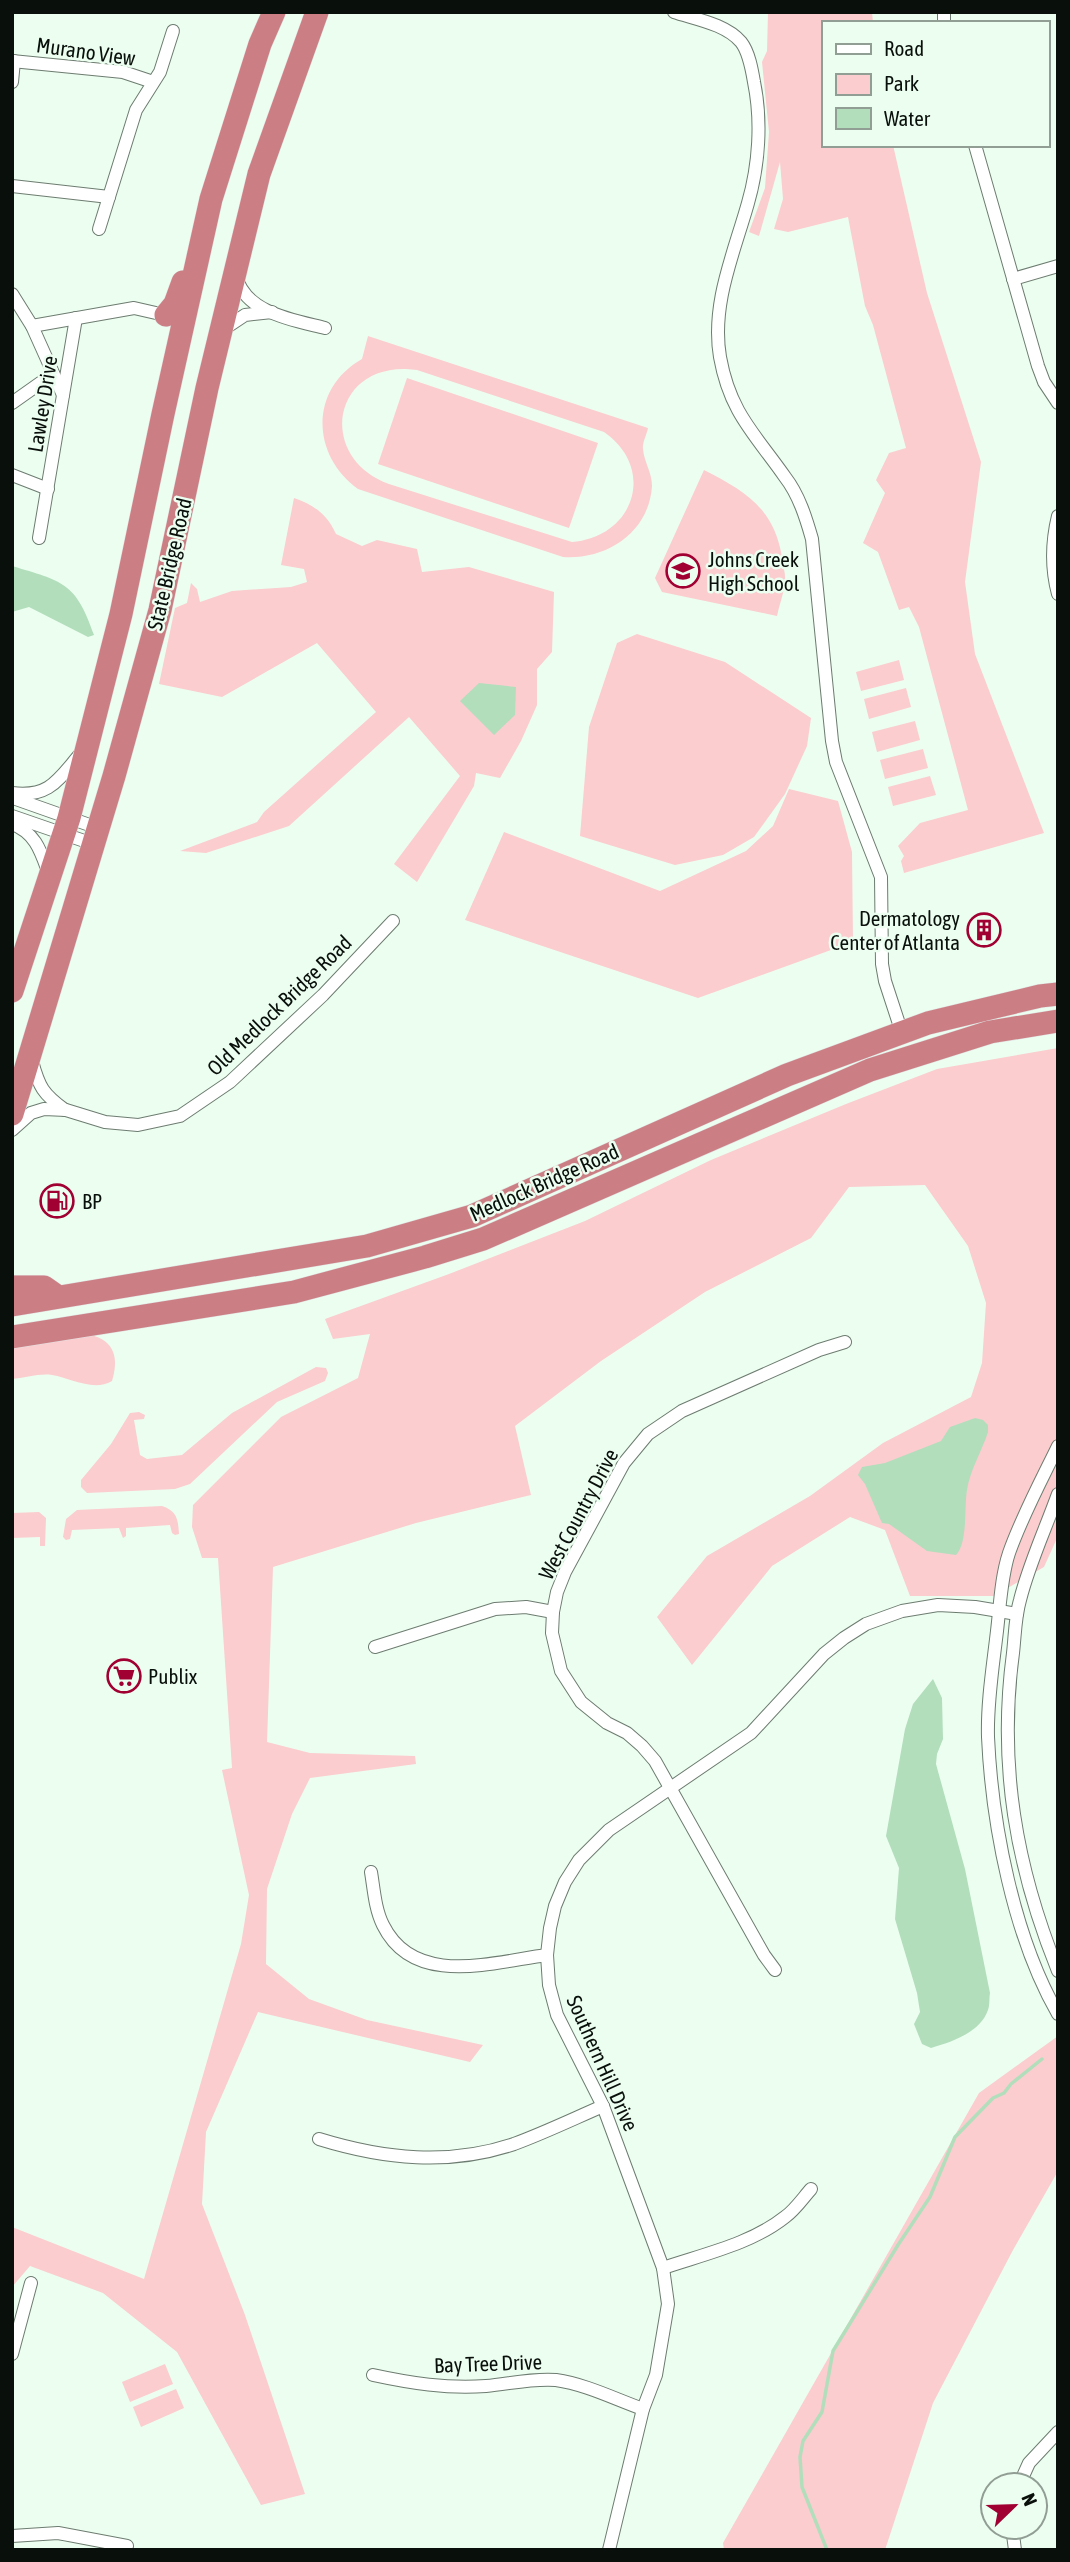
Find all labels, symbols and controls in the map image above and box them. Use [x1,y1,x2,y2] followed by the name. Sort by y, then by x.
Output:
[822,21,1049,147] legend
[35,32,137,70] street label: Murano View
[884,36,924,60] text: Road
[884,71,919,95] text: Park
[884,106,931,130] text: Water
[23,354,61,454] street label: Lawley Drive
[142,496,196,632] street label: State Bridge Road
[708,547,800,595] place label: Johns Creek High School
[664,552,702,590] school or university icon: Johns Creek High School
[830,906,960,954] place label: Dermatology Center of Atlanta
[965,911,1003,949] building icon: Dermatology Center of Atlanta
[202,930,356,1080] street label: Old Medlock Bridge Road
[466,1138,622,1226] street label: Medlock Bridge Road
[38,1182,76,1220] fuel station icon: BP
[82,1189,102,1213] place label: BP
[533,1445,623,1583] street label: West Country Drive
[105,1657,143,1695] supermarket icon: Publix
[148,1664,198,1688] place label: Publix
[562,1992,644,2134] street label: Southern Hill Drive
[434,2349,542,2377] street label: Bay Tree Drive
[979,2471,1049,2541] north arrow
[1017,2490,1042,2509] text: N

